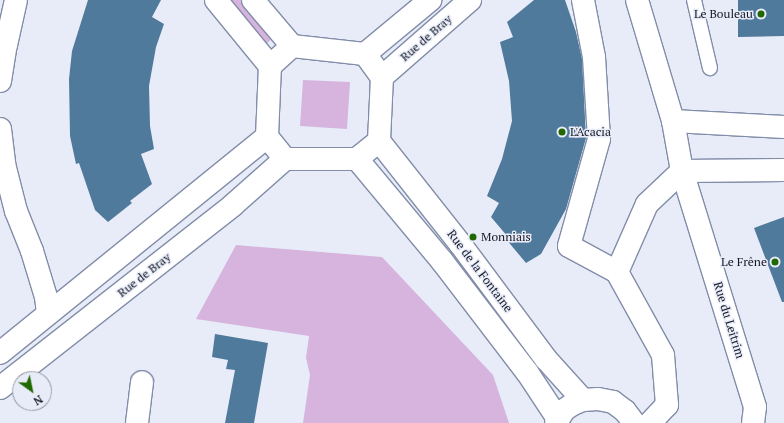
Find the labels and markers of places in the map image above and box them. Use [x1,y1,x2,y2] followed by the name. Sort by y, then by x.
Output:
[694,7,753,21] place label: Le Bouleau
[756,9,766,19] marker: Le Bouleau
[570,125,611,139] place label: L'Acacia
[557,127,567,137] marker: L'Acacia
[481,230,531,244] place label: Monniais
[468,232,478,242] marker: Monniais
[721,255,767,269] place label: Le Frêne
[770,257,780,267] marker: Le Frêne

